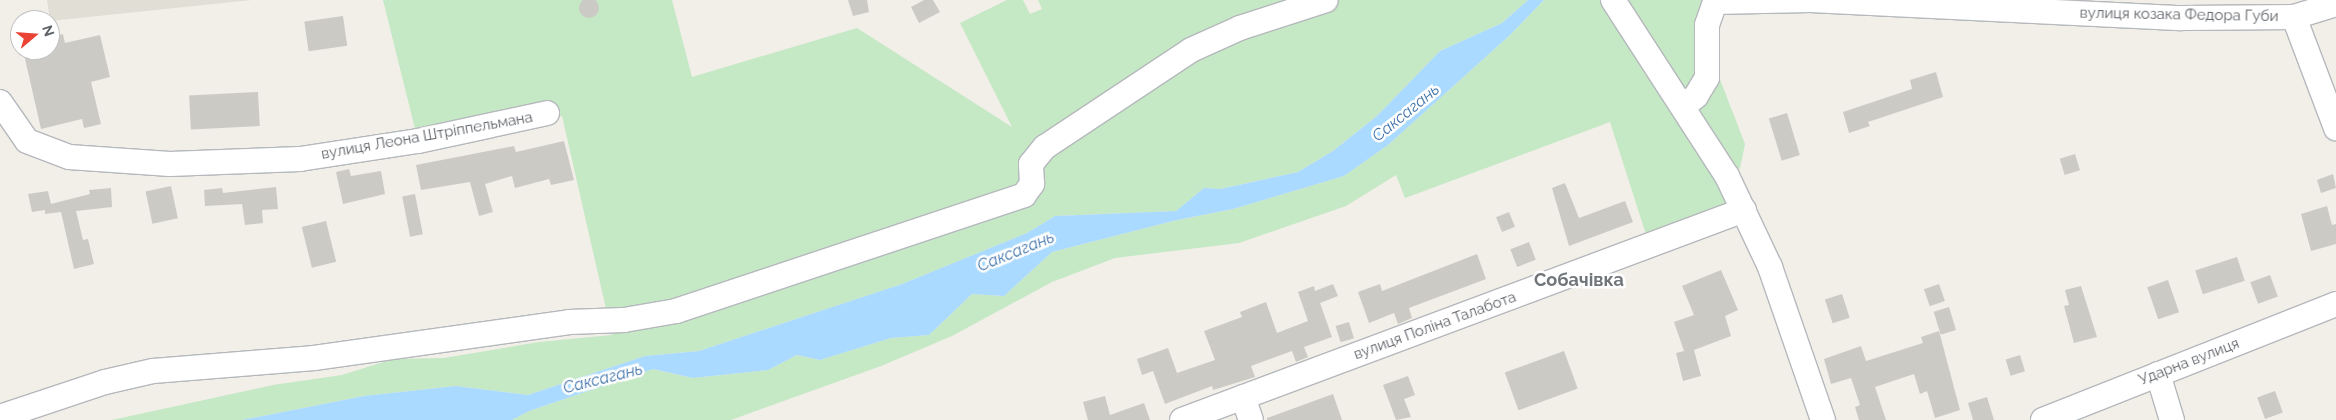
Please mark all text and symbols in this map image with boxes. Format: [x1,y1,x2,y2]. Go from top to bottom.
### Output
street label: вулиця козака Федора Губи [2079,4,2279,26]
north arrow [10,10,60,60]
text: N [39,23,58,38]
water label: Саксагань [1368,80,1444,146]
street label: вулиця Леона Штріппельмана [320,109,534,163]
water label: Саксагань [975,228,1057,276]
district label: Собачівка [1534,269,1624,291]
street label: вулиця Поліна Талабота [1351,288,1519,364]
street label: Ударна вулиця [2136,335,2242,389]
water label: Саксагань [561,360,645,398]

